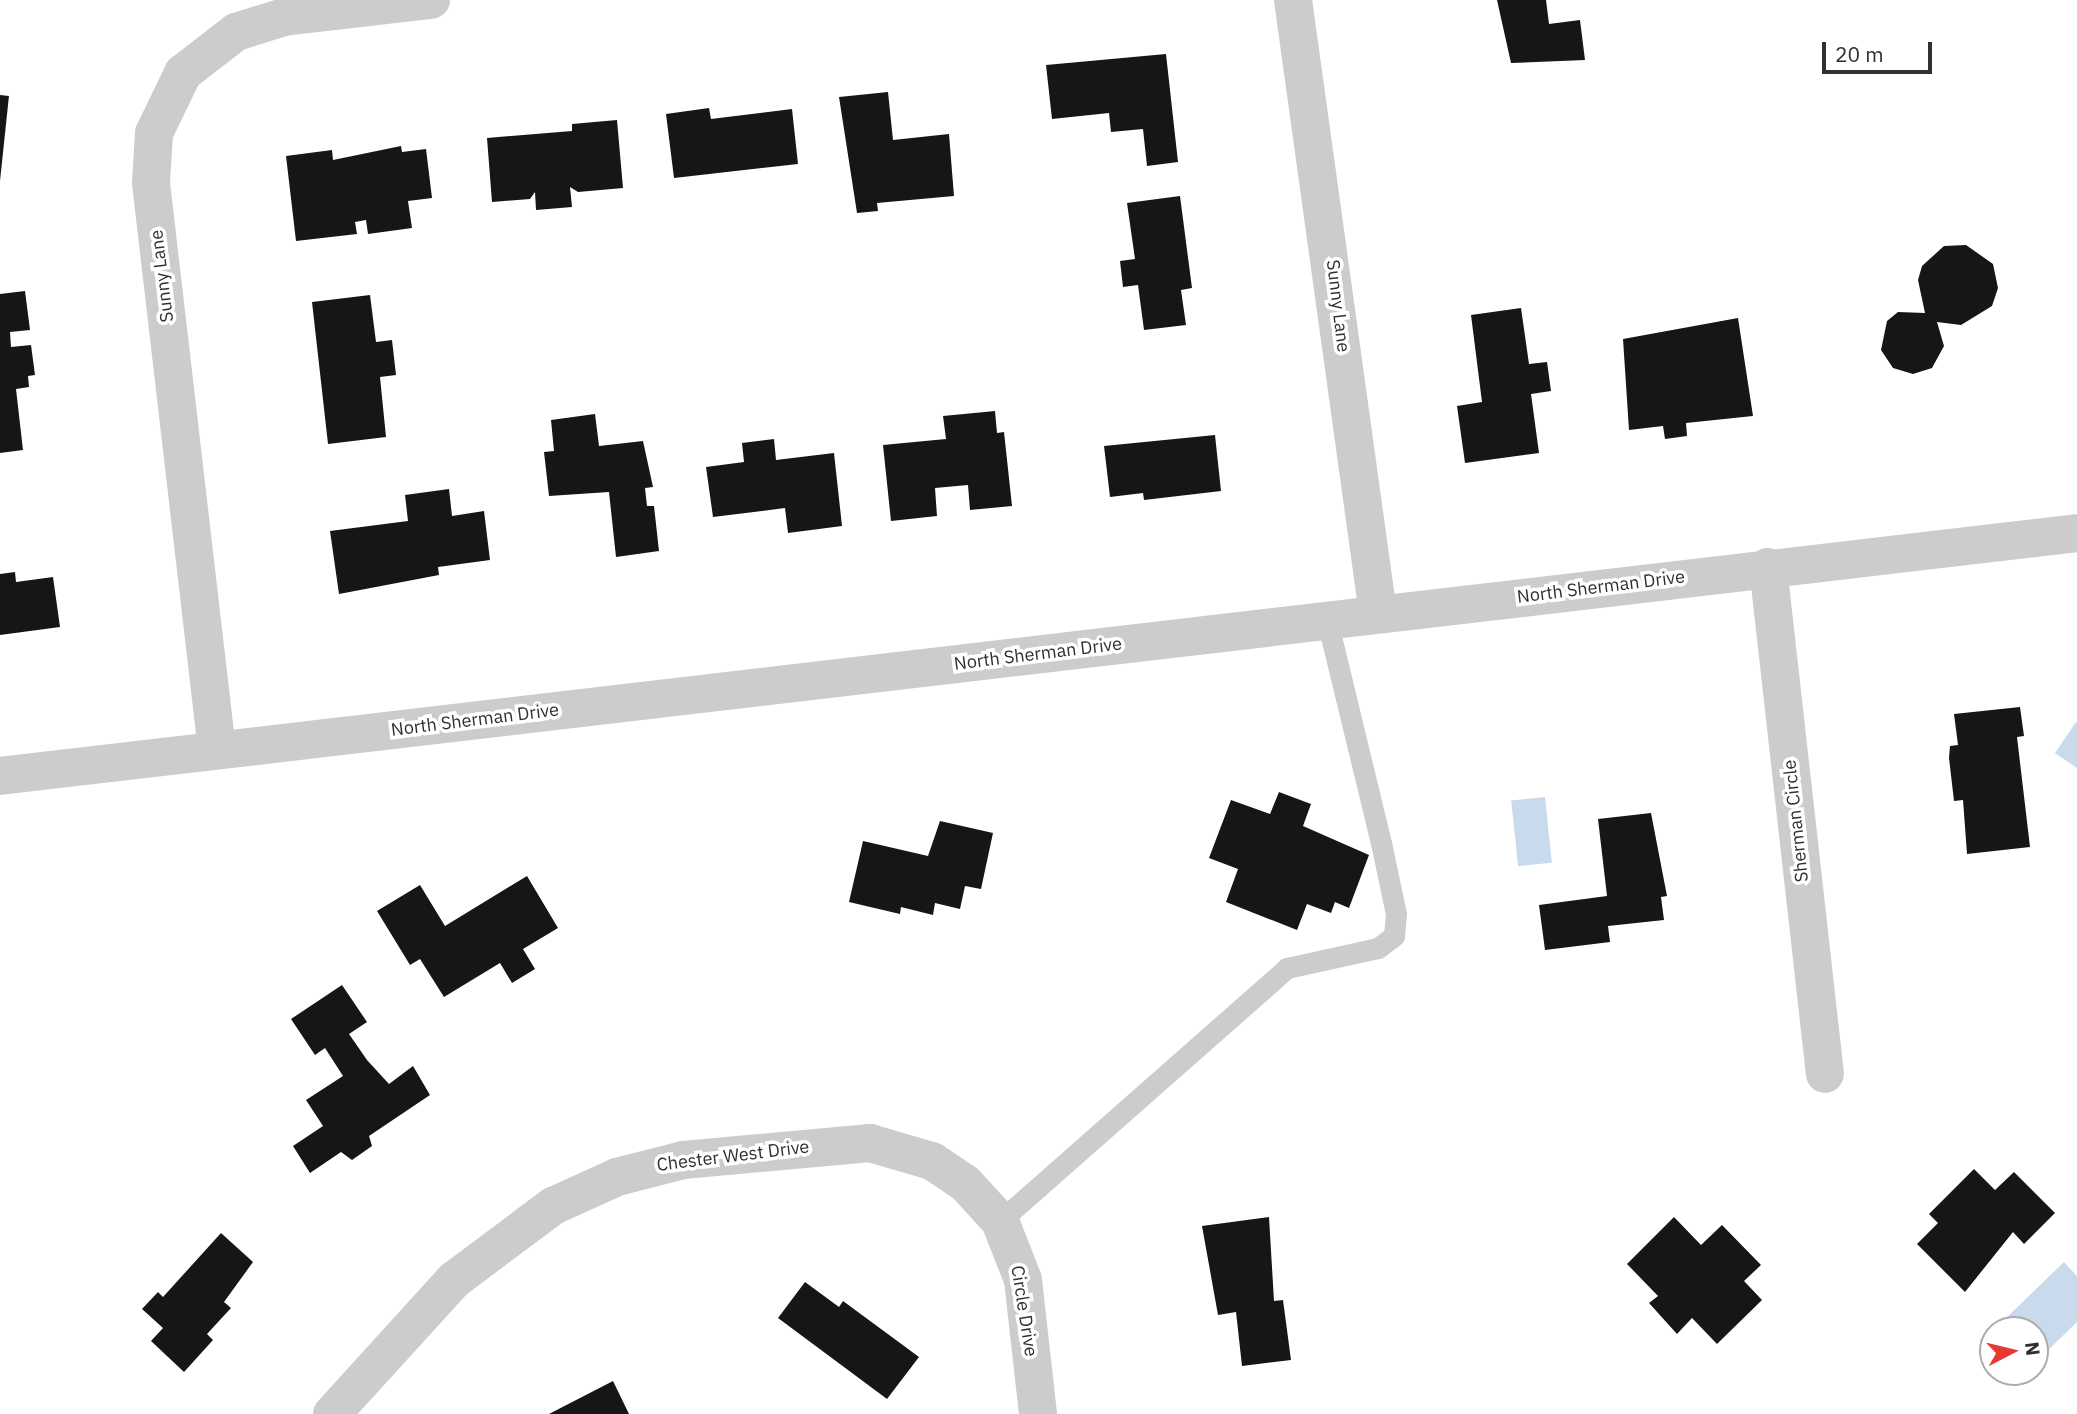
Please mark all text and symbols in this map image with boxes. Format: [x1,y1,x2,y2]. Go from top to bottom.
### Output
scale bar [1825,28,1935,72]
text: 20 m [1835,40,1884,68]
street label: Sunny Lane [146,229,178,323]
street label: Sunny Lane [1322,259,1354,353]
street label: North Sherman Drive [1516,566,1686,608]
street label: North Sherman Drive [953,633,1123,675]
street label: North Sherman Drive [390,699,560,741]
street label: Sherman Circle [1779,759,1813,883]
street label: Chester West Drive [655,1136,811,1176]
street label: Circle Drive [1006,1264,1042,1358]
north arrow [1979,1316,2049,1386]
text: N [2020,1340,2046,1357]

